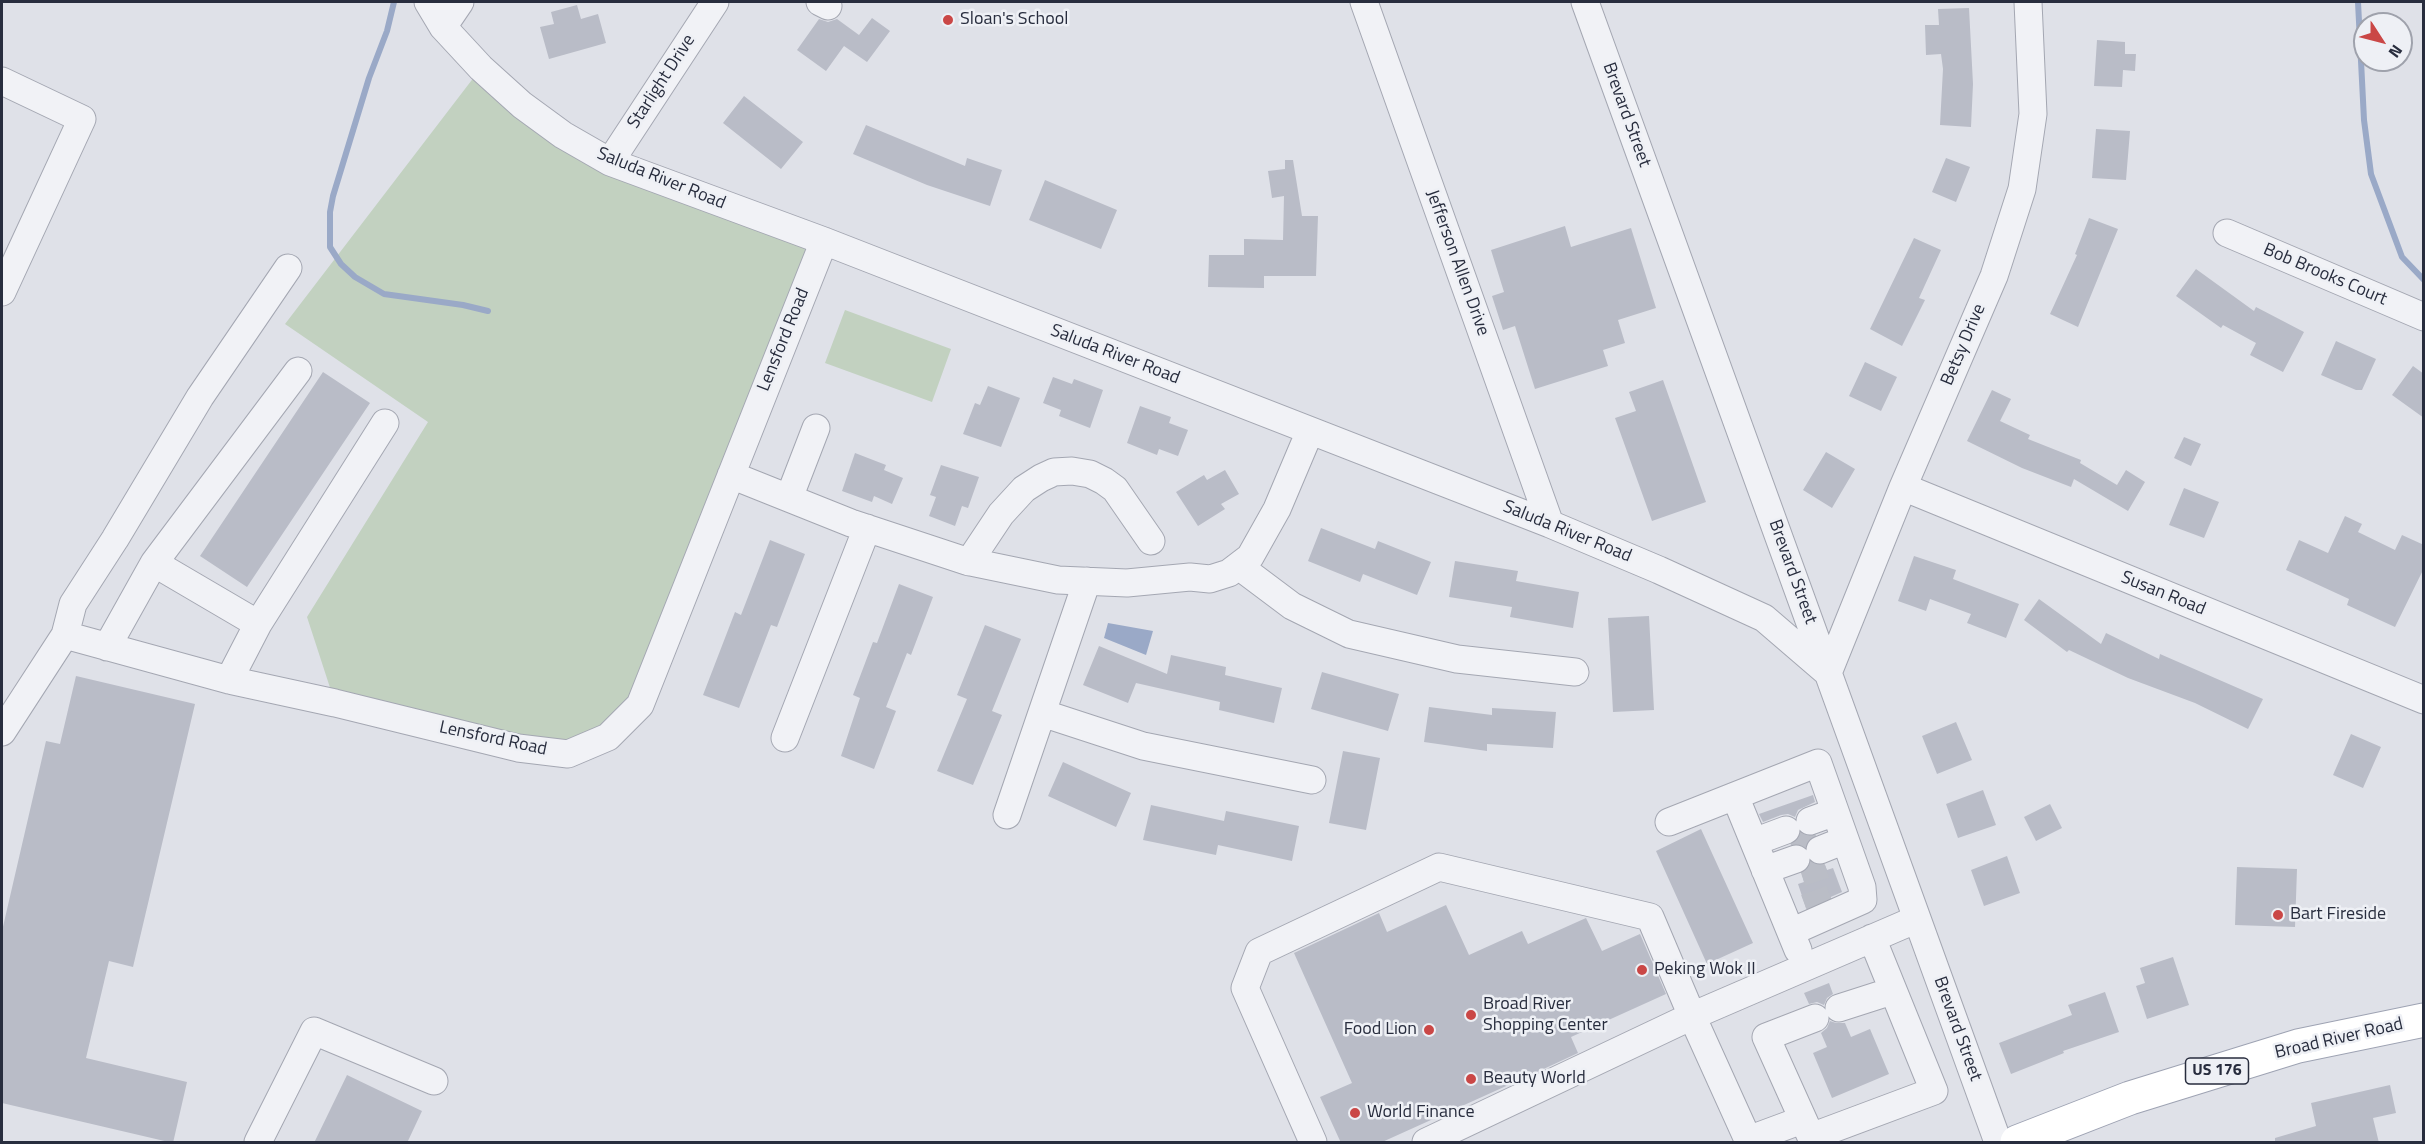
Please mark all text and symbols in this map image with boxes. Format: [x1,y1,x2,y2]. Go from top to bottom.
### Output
place label: Sloan's School [960,9,1068,31]
north arrow [2353,12,2413,72]
marker: Sloan's School [941,13,955,27]
street label: Starlight Drive [624,31,700,133]
text: N [2383,40,2409,63]
street label: Brevard Street [1597,60,1655,170]
street label: Saluda River Road [594,143,728,215]
street label: Jefferson Allen Drive [1421,187,1493,339]
street label: Bob Brooks Court [2260,239,2390,311]
street label: Lensford Road [753,285,815,395]
street label: Betsy Drive [1937,301,1991,389]
street label: Saluda River Road [1047,320,1183,390]
street label: Saluda River Road [1500,496,1634,568]
street label: Brevard Street [1763,517,1821,627]
street label: Susan Road [2118,567,2208,621]
street label: Lensford Road [437,717,549,761]
place label: Bart Fireside [2290,904,2386,926]
marker: Bart Fireside [2271,908,2285,922]
place label: Peking Wok II [1654,959,1756,981]
marker: Peking Wok II [1635,963,1649,977]
street label: Brevard Street [1928,974,1986,1084]
place label: Broad River Shopping Center [1483,994,1608,1036]
marker: Broad River Shopping Center [1464,1008,1478,1022]
street label: Broad River Road [2273,1014,2405,1064]
place label: Food Lion [1344,1019,1417,1041]
marker: Food Lion [1422,1023,1436,1037]
road number: US 176 [2186,1058,2248,1084]
place label: Beauty World [1483,1068,1586,1090]
marker: Beauty World [1464,1072,1478,1086]
place label: World Finance [1367,1102,1475,1124]
marker: World Finance [1348,1106,1362,1120]

